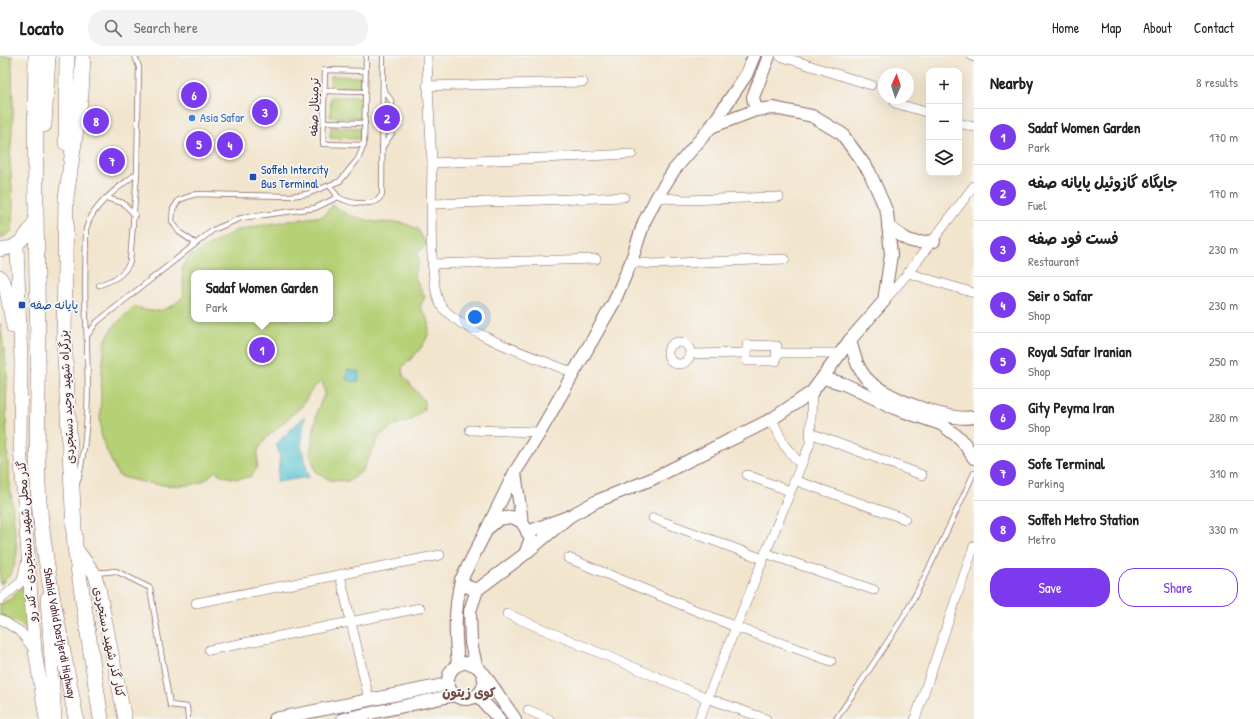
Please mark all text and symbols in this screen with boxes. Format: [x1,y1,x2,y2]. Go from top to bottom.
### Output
search box [88,10,368,46]
text: Locato [20,15,64,41]
icon: search [102,17,124,39]
text: Search here [134,17,198,38]
text: Home [1052,18,1079,37]
text: Map [1101,18,1121,37]
text: About [1143,18,1172,37]
text: Contact [1194,18,1234,37]
north arrow [878,68,914,104]
map controls [926,68,962,176]
button: + [926,68,962,104]
text: Nearby [990,71,1033,94]
text: 8 results [1196,73,1238,91]
street label: ترمینال صفه [304,77,323,136]
pin: 6 [181,80,207,110]
pin: 3 [252,97,278,127]
pin: 2 [374,103,400,133]
button: − [926,104,962,140]
pin: 8 [83,106,109,136]
place label: Asia Safar [200,109,245,126]
marker: Asia Safar [187,113,197,123]
text: Sadaf Women Garden [1028,117,1140,138]
text: 1 [1001,128,1005,146]
text: 170 m [1209,128,1238,146]
pin: 5 [186,129,212,159]
pin: 4 [217,130,243,160]
text: Park [1028,138,1050,156]
button: layers [926,140,962,176]
pin: 7 [99,146,125,176]
place label: Soffeh Intercity Bus Terminal [261,161,329,192]
marker: Soffeh Intercity Bus Terminal [248,172,258,182]
text: جایگاه گازوئیل پایانه صفه [1028,172,1177,193]
text: 2 [1000,184,1006,202]
text: 170 m [1209,184,1238,202]
text: Fuel [1028,196,1047,214]
text: فست فود صفه [1028,228,1119,249]
text: 3 [1000,240,1006,258]
text: 230 m [1208,240,1238,258]
text: Restaurant [1028,252,1079,270]
popup [191,270,333,322]
text: Sadaf Women Garden [206,277,318,298]
text: Seir o Safar [1028,285,1093,306]
place label: پایانه صفه [30,296,78,313]
text: 4 [1001,296,1005,314]
text: 230 m [1208,296,1238,314]
text: Park [206,298,228,316]
marker: پایانه صفه [17,300,27,310]
text: Shop [1028,306,1050,324]
your location [465,307,485,327]
street label: بزرگراه شهید وحید دستجردی [55,330,79,464]
pin: 1 [249,335,275,365]
text: Royal Safar Iranian [1028,341,1132,362]
text: 5 [1000,352,1006,370]
text: 250 m [1209,352,1238,370]
text: Shop [1028,362,1050,380]
text: Gity Peyma Iran [1028,397,1115,418]
text: 6 [1000,408,1006,426]
text: 280 m [1209,408,1238,426]
text: Shop [1028,418,1050,436]
text: Sofe Terminal [1028,453,1105,474]
street label: گذر محلی شهید دستجردی - کند رو [12,460,41,623]
text: 7 [1000,464,1006,482]
text: 310 m [1210,464,1238,482]
text: Parking [1028,474,1064,492]
text: Soffeh Metro Station [1028,509,1139,530]
text: 8 [1000,520,1006,538]
text: 330 m [1209,520,1238,538]
text: Metro [1028,530,1056,548]
street label: Shahid Vahid Dastjerdi Highway [39,567,81,700]
button: Save [990,568,1110,607]
button: Share [1118,568,1238,607]
street label: کنار گذر شهید دستجردی [89,585,130,699]
district label: کوی زیتون [442,683,496,701]

